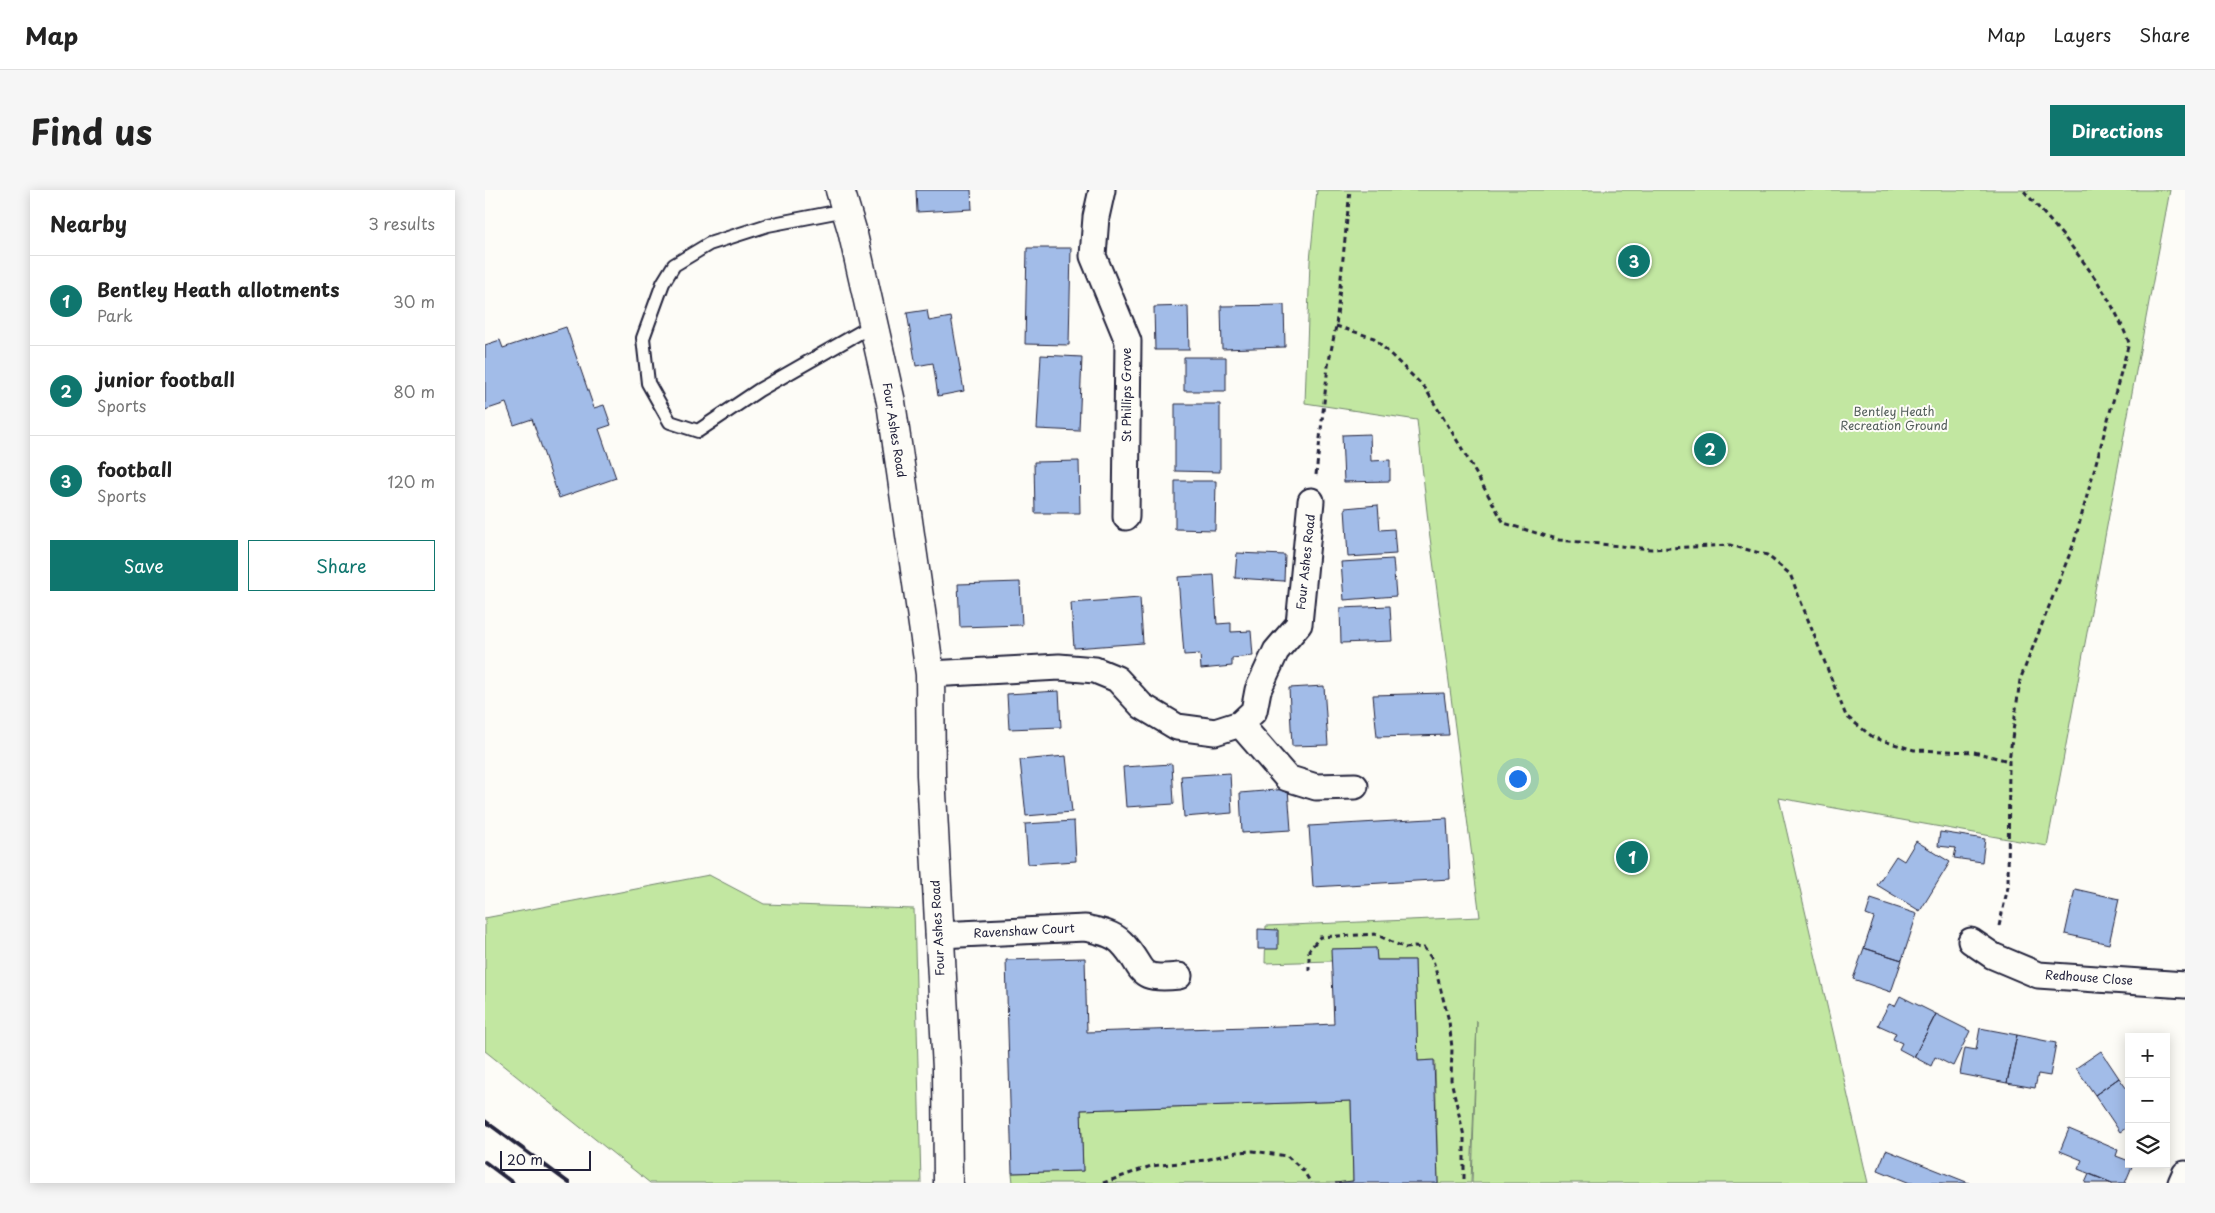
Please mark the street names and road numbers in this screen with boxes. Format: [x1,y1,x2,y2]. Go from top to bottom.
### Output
street label: St Phillips Grove [1117,348,1135,442]
street label: Four Ashes Road [879,381,911,479]
street label: Four Ashes Road [1291,513,1319,611]
street label: Four Ashes Road [925,880,949,977]
street label: Ravenshaw Court [973,918,1075,942]
street label: Redhouse Close [2044,965,2134,989]

